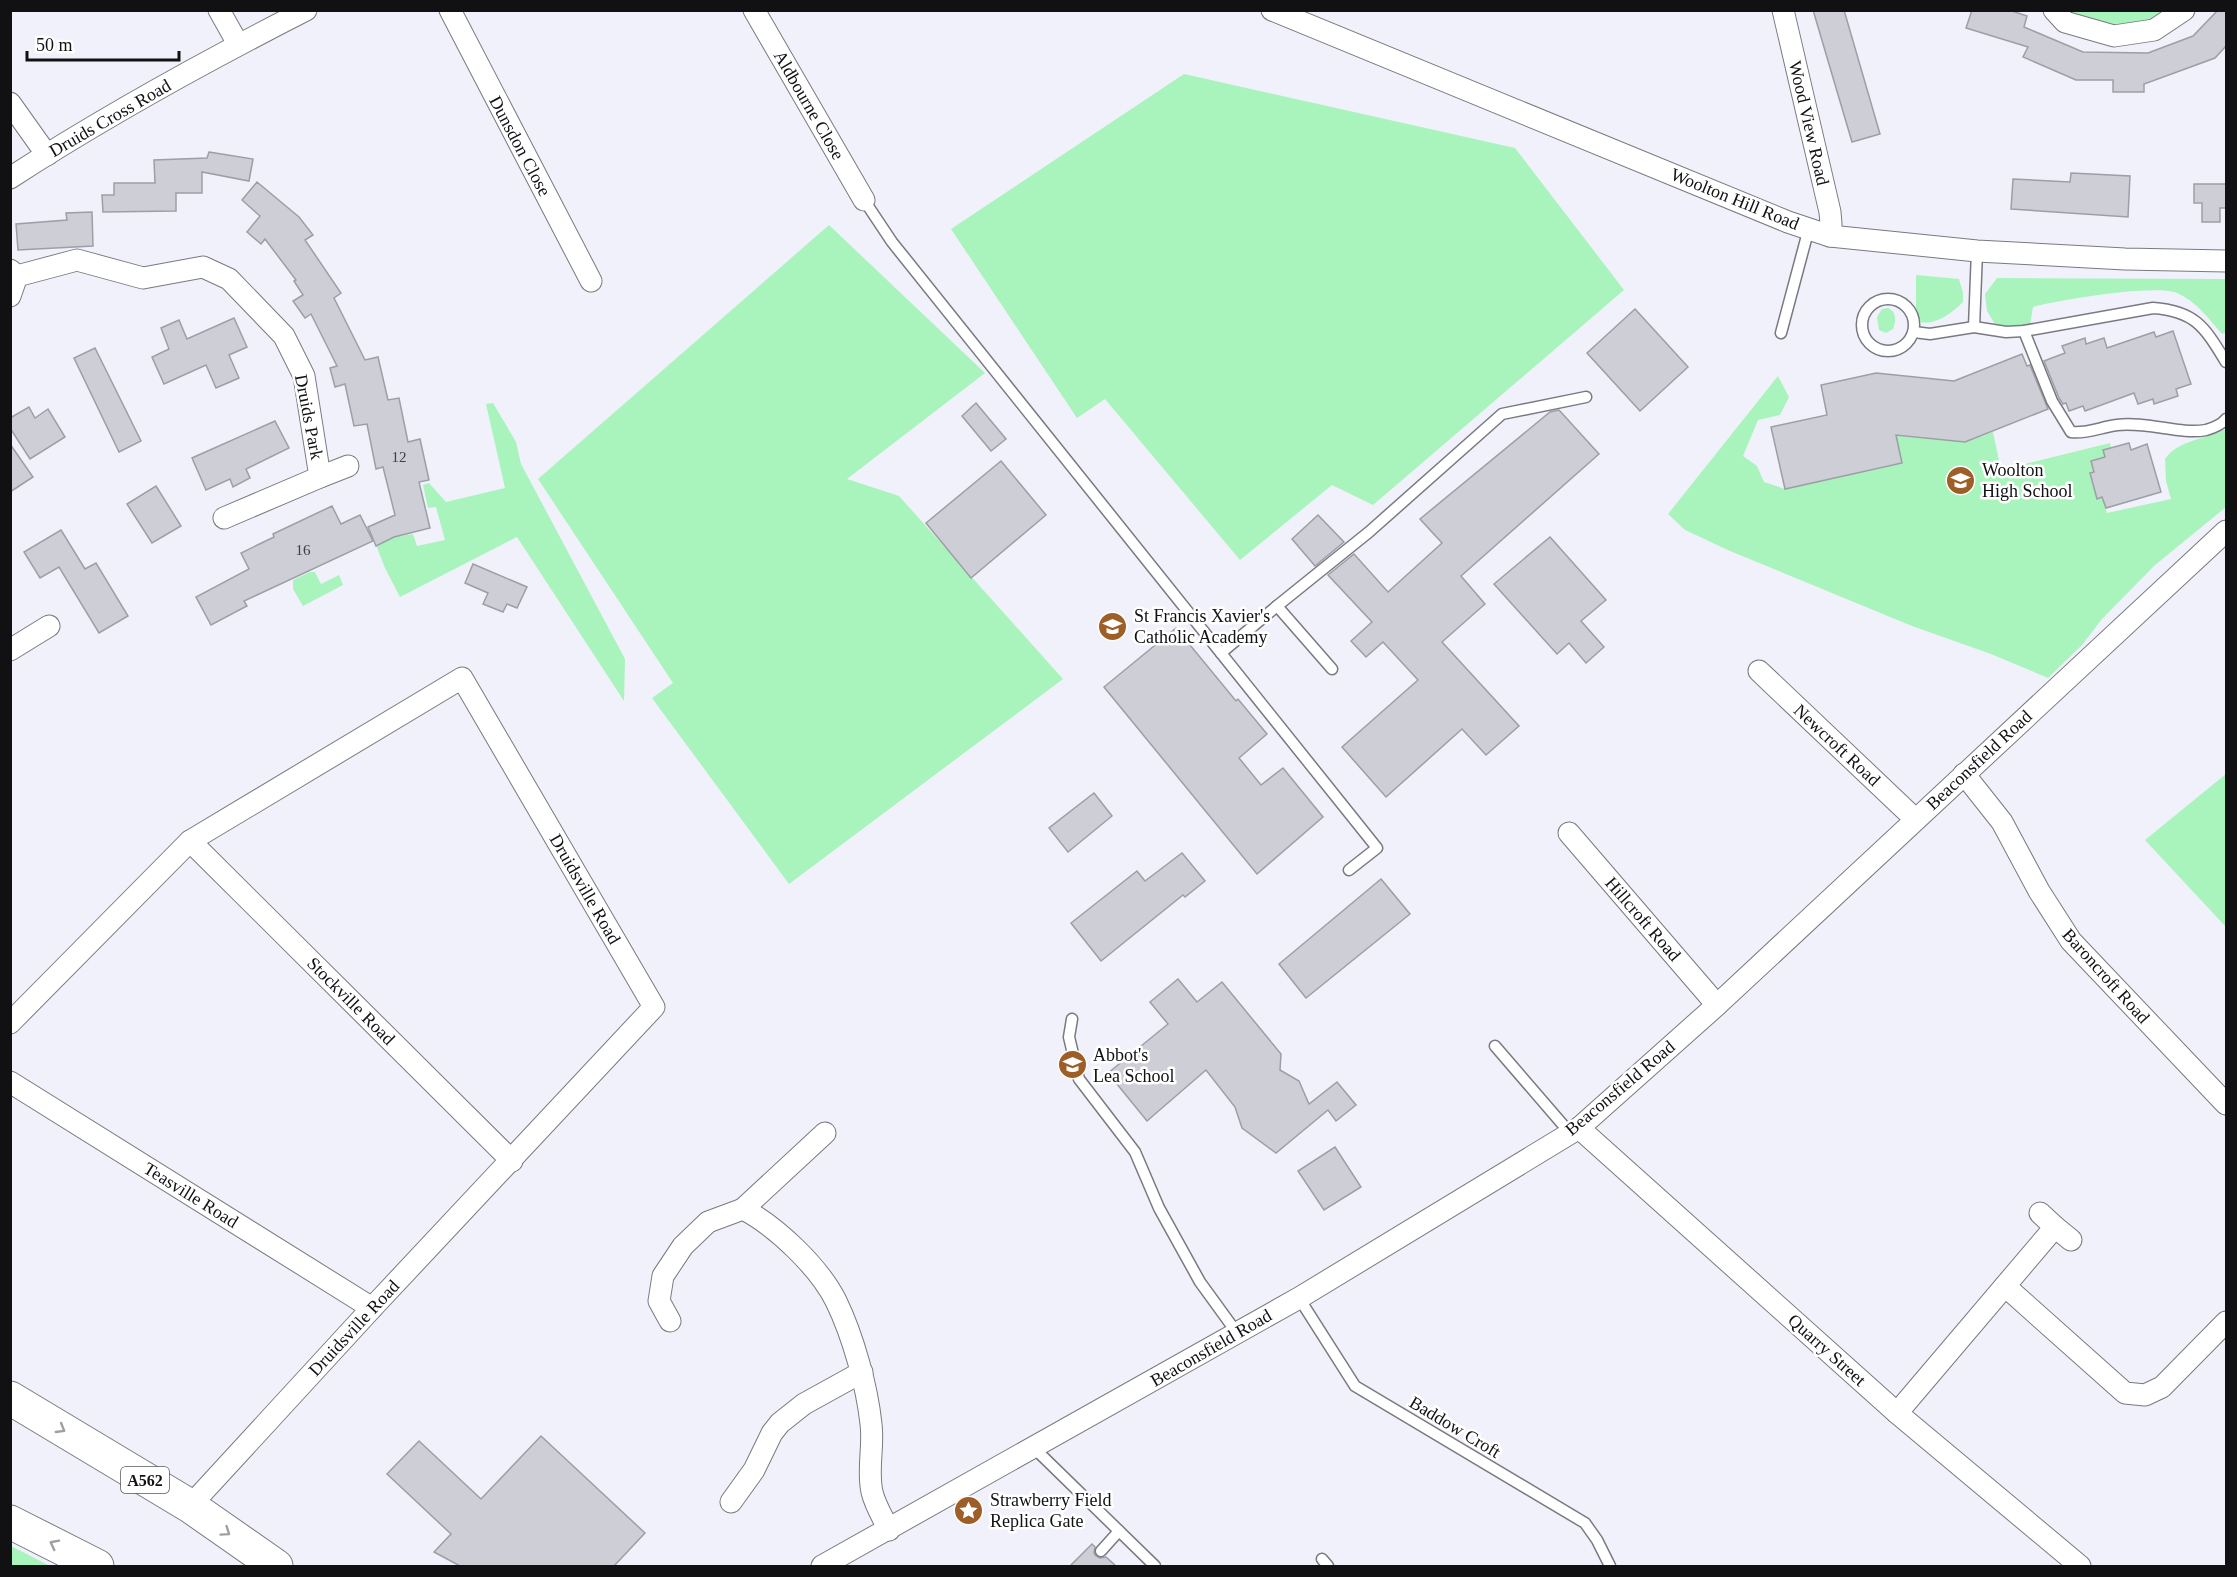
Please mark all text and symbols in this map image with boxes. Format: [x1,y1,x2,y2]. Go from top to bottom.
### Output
scale bar [27,24,178,62]
text: 50 m [36,35,73,55]
street label: Aldbourne Close [770,47,848,163]
street label: Wood View Road [1785,59,1833,187]
street label: Druids Cross Road [46,75,174,161]
street label: Dunsdon Close [485,93,555,199]
street label: Woolton Hill Road [1668,164,1802,234]
street label: Druids Park [291,373,327,461]
house number: 12 [392,449,407,465]
place label: Woolton High School [1982,460,2073,501]
school or university icon: Woolton High School [1945,464,1977,496]
house number: 16 [296,542,311,558]
place label: St Francis Xavier's Catholic Academy [1134,606,1270,647]
school or university icon: St Francis Xavier's Catholic Academy [1097,610,1129,642]
street label: Newcroft Road [1790,700,1884,790]
street label: Beaconsfield Road [1922,706,2036,814]
street label: Druidsville Road [545,831,625,947]
street label: Hillcroft Road [1601,873,1685,965]
street label: Baroncroft Road [2058,925,2154,1027]
street label: Stockville Road [303,953,399,1049]
street label: Beaconsfield Road [1561,1036,1679,1140]
place label: Abbot's Lea School [1093,1045,1174,1086]
school or university icon: Abbot's Lea School [1056,1049,1088,1081]
street label: Teasville Road [140,1158,242,1232]
street label: Druidsville Road [305,1276,403,1380]
street label: Beaconsfield Road [1147,1305,1275,1391]
street label: Quarry Street [1784,1310,1870,1390]
street label: Baddow Croft [1406,1392,1504,1462]
one-way arrow [55,1421,65,1433]
road number: A562 [121,1467,169,1493]
place label: Strawberry Field Replica Gate [990,1490,1111,1531]
place icon: Strawberry Field Replica Gate [953,1494,985,1526]
one-way arrow [219,1525,230,1536]
one-way arrow [49,1540,60,1551]

